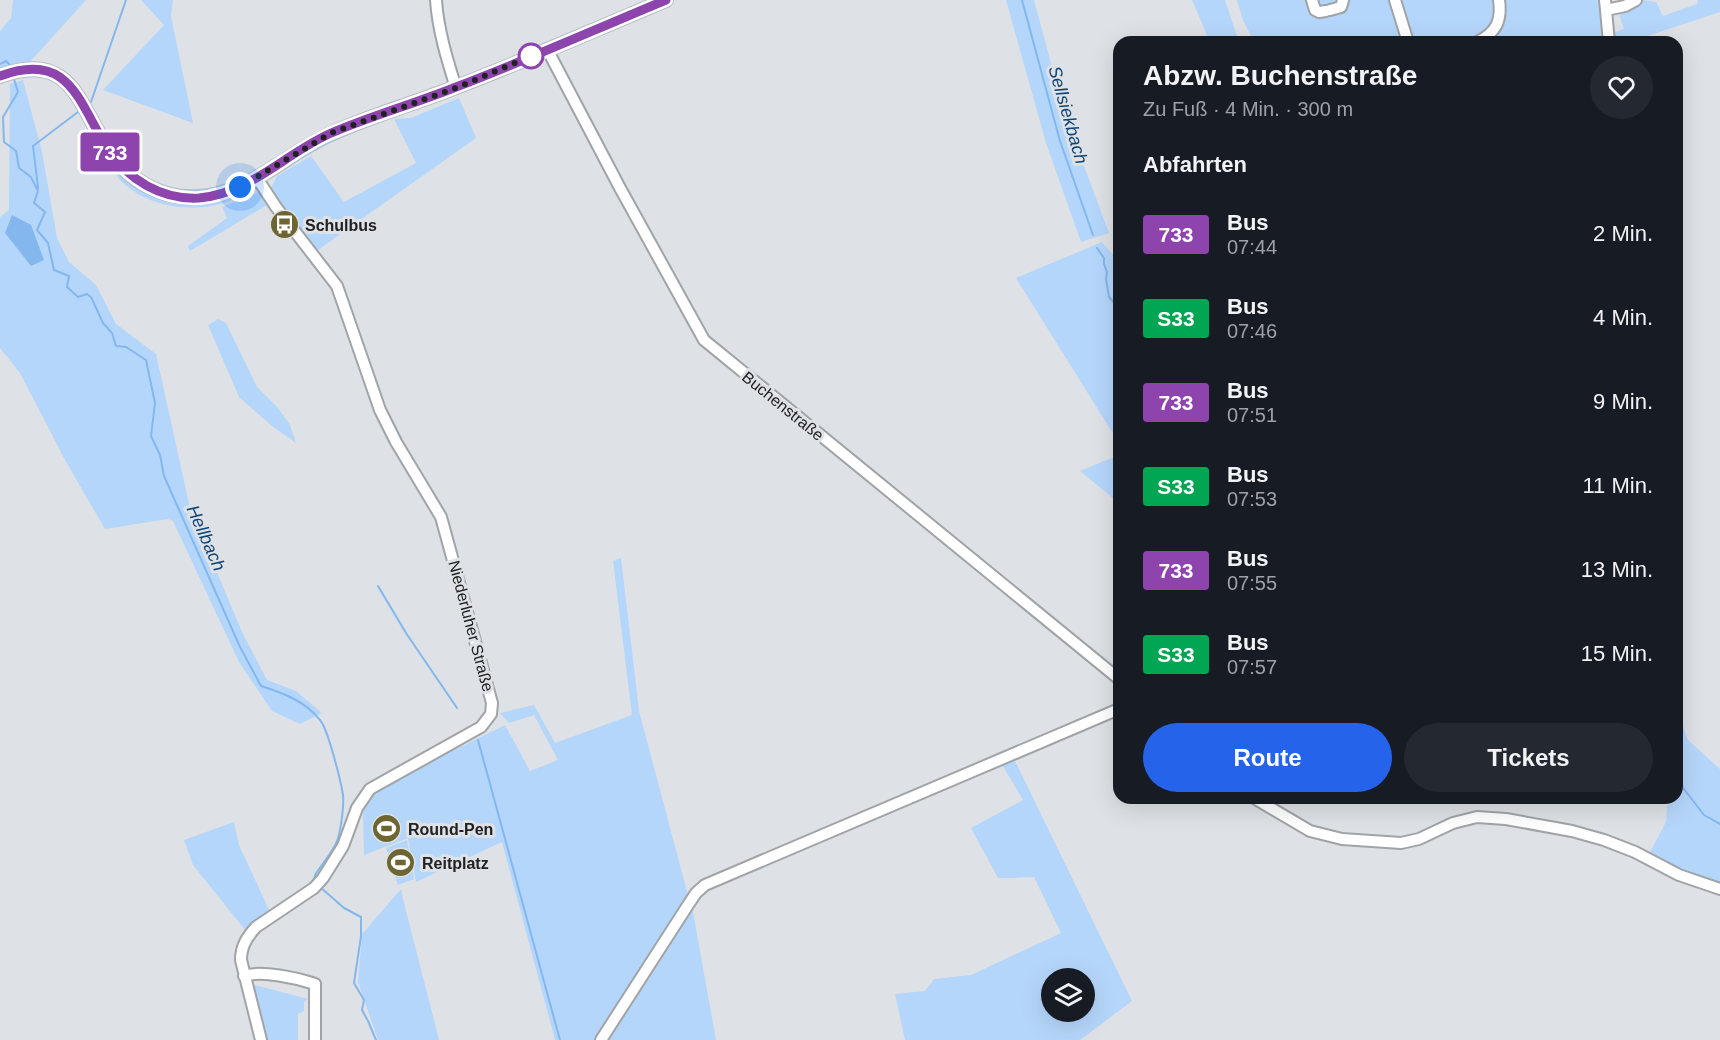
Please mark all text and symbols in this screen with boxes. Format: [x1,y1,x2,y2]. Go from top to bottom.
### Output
unlabelled marker [518,43,544,69]
button: heart [1590,56,1653,119]
text: Abzw. Buchenstraße [1143,60,1417,91]
water label: Sellsiekbach [1044,64,1092,166]
text: Zu Fuß · 4 Min. · 300 m [1143,98,1353,120]
line badge: 733 [76,132,144,172]
text: 733 [92,141,128,164]
text: Abfahrten [1143,152,1247,177]
your location [225,172,255,202]
bus stop icon: Schulbus [268,209,300,241]
text: Bus [1227,210,1269,235]
place label: Schulbus [305,217,377,234]
text: 2 Min. [1593,221,1653,246]
text: 733 [1158,223,1194,246]
text: 07:44 [1227,236,1277,258]
text: Bus [1227,294,1269,319]
text: 4 Min. [1593,305,1653,330]
text: S33 [1157,307,1195,330]
text: 07:46 [1227,320,1277,342]
street label: Buchenstraße [739,368,827,444]
text: Bus [1227,378,1269,403]
text: 9 Min. [1593,389,1653,414]
text: 733 [1158,391,1194,414]
text: 07:51 [1227,404,1277,426]
text: Bus [1227,462,1269,487]
text: 11 Min. [1582,473,1653,498]
text: S33 [1157,475,1195,498]
text: 07:53 [1227,488,1277,510]
water label: Hellbach [183,502,229,574]
text: Bus [1227,546,1269,571]
text: 13 Min. [1581,557,1653,582]
street label: Niederluher Straße [445,559,497,694]
text: 733 [1158,559,1194,582]
text: 07:55 [1227,572,1277,594]
text: Bus [1227,630,1269,655]
text: 15 Min. [1581,641,1653,666]
text: S33 [1157,643,1195,666]
text: 07:57 [1227,656,1277,678]
button: Route [1143,723,1392,792]
button: Tickets [1404,723,1653,792]
sports icon: Round-Pen [371,813,403,845]
place label: Round-Pen [408,821,493,838]
sports icon: Reitplatz [385,847,417,879]
place label: Reitplatz [422,855,489,872]
map controls [1041,968,1095,1022]
button: layers [1041,968,1095,1022]

